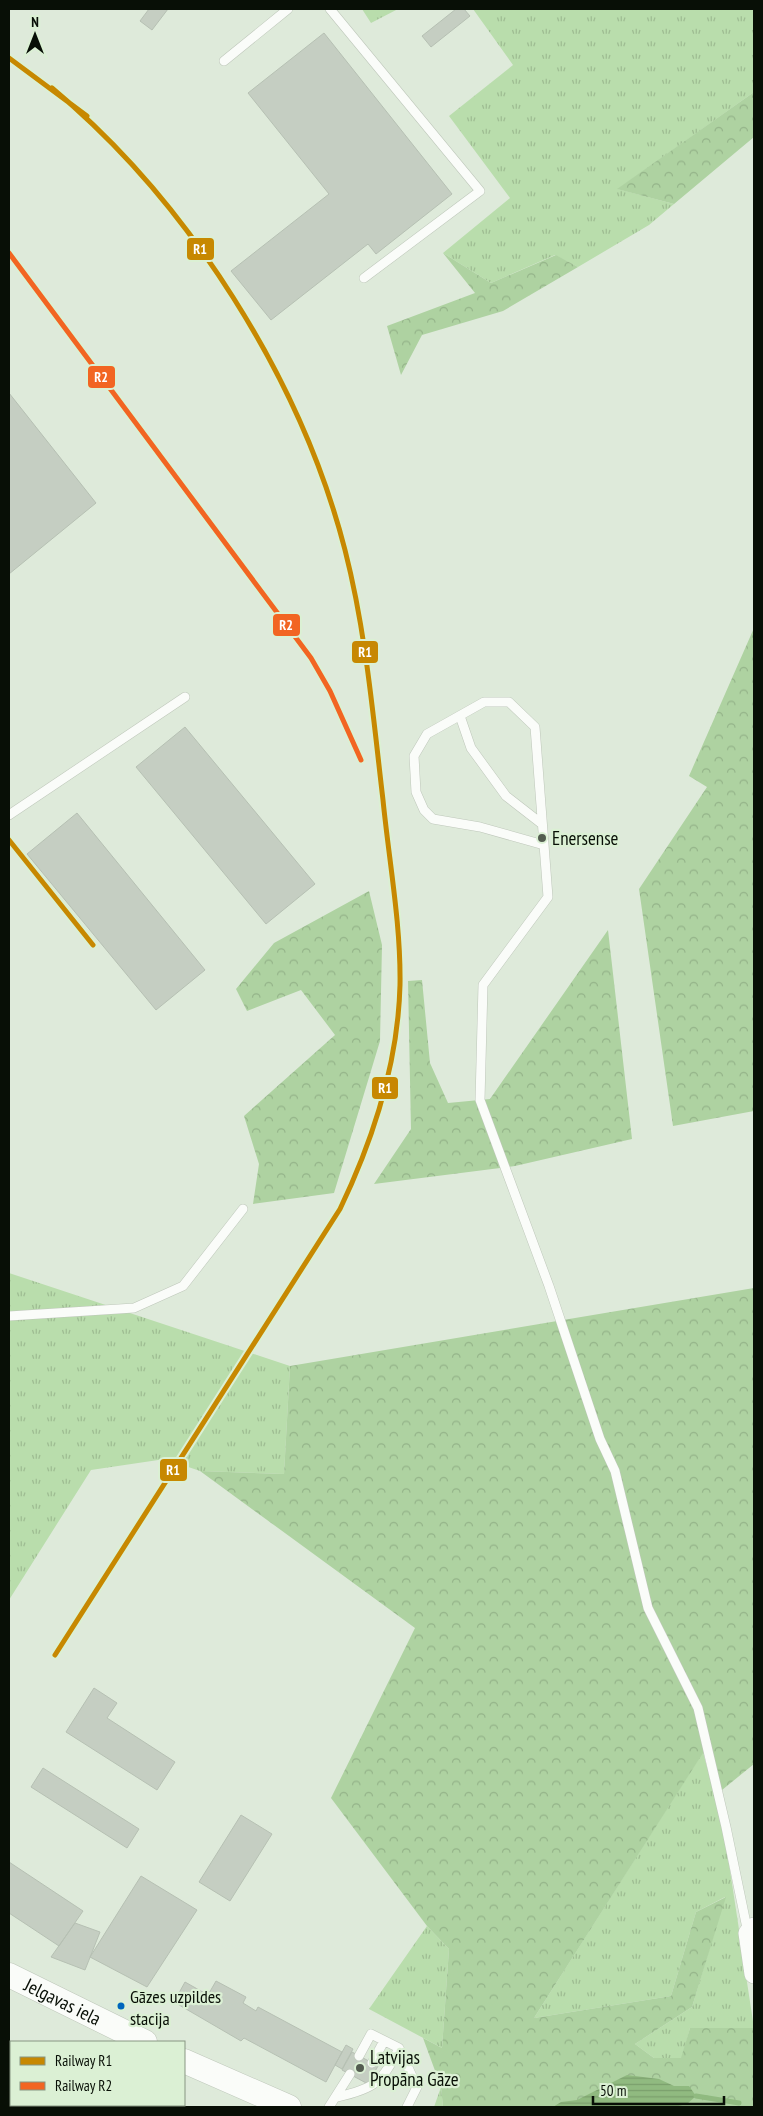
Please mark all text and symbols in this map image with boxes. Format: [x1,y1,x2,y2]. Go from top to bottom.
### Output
north arrow [10,10,60,60]
text: N [31,13,39,31]
line badge: R1 [186,237,215,261]
text: R1 [193,240,207,258]
line badge: R2 [87,365,116,389]
text: R2 [94,368,108,386]
line badge: R2 [272,613,301,637]
text: R2 [279,616,293,634]
line badge: R1 [351,640,379,664]
text: R1 [358,643,372,661]
place label: Enersense [552,826,619,850]
marker: Enersense [536,832,548,844]
line badge: R1 [371,1076,399,1100]
text: R1 [378,1079,392,1097]
line badge: R1 [159,1458,188,1482]
text: R1 [166,1461,180,1479]
street label: Jelgavas iela [20,1972,105,2030]
place label: Gāzes uzpildes stacija [130,1985,221,2030]
marker: Gāzes uzpildes stacija [116,2001,126,2011]
legend [10,2041,185,2106]
place label: Latvijas Propāna Gāze [370,2045,459,2091]
text: Railway R1 [55,2051,112,2070]
marker: Latvijas Propāna Gāze [354,2062,366,2074]
scale bar [593,2074,724,2106]
text: Railway R2 [55,2076,112,2095]
text: 50 m [600,2081,626,2100]

